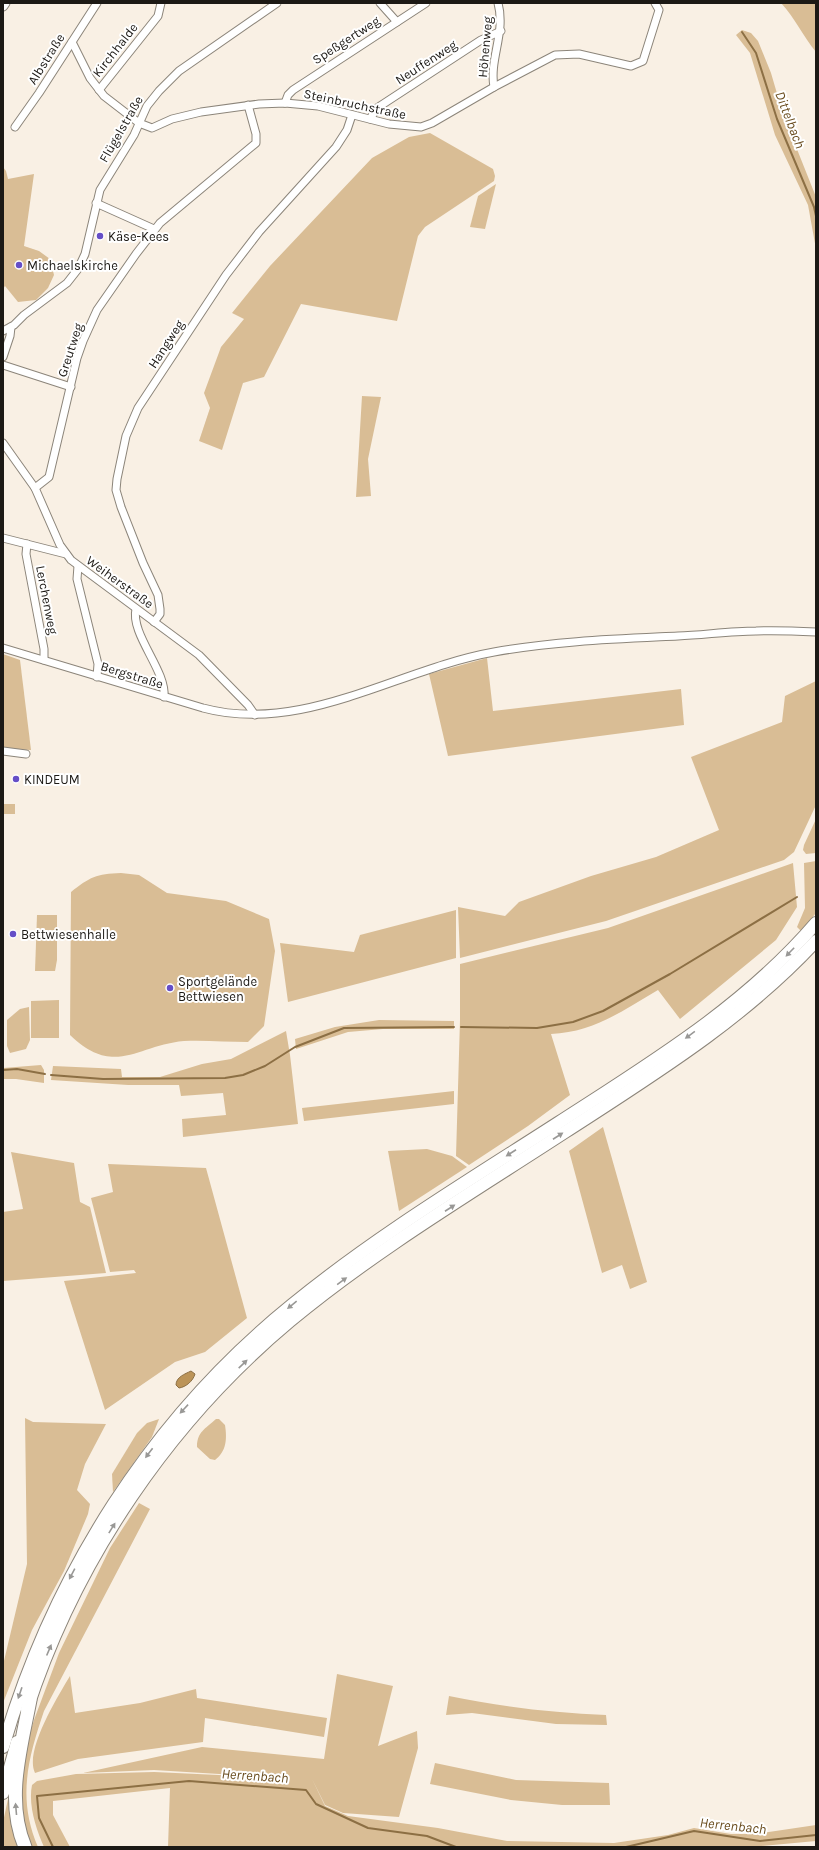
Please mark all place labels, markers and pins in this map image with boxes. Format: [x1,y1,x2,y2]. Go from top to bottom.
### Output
place label: Käse-Kees [108,229,169,244]
marker: Käse-Kees [95,231,105,241]
place label: Michaelskirche [27,258,118,273]
marker: Michaelskirche [14,260,24,270]
place label: KINDEUM [24,772,80,787]
marker: KINDEUM [11,774,21,784]
place label: Bettwiesenhalle [21,927,116,942]
marker: Bettwiesenhalle [8,929,18,939]
place label: Sportgelände Bettwiesen [178,974,258,1004]
marker: Sportgelände Bettwiesen [165,983,175,993]

